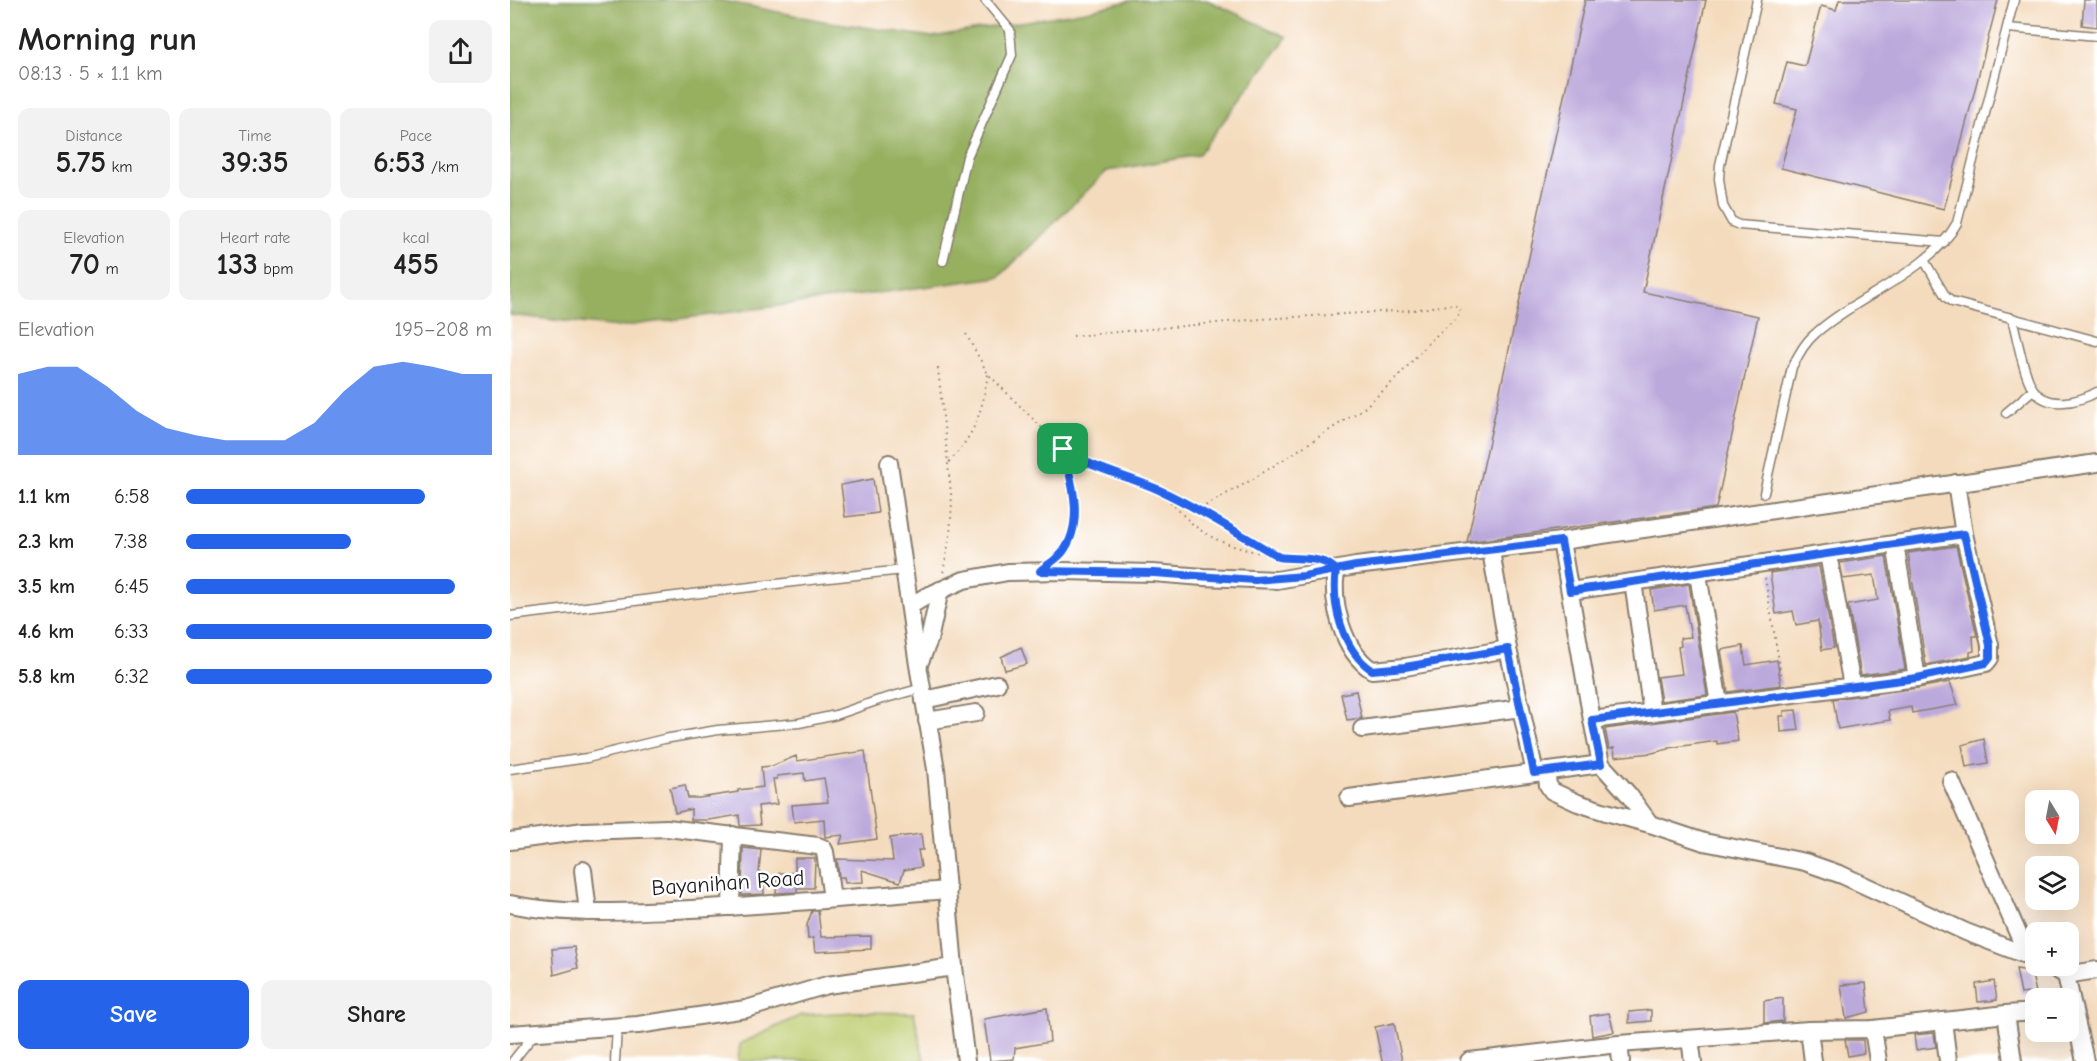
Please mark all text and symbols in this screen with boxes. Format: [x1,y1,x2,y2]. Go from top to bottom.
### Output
text: Morning run [18,20,197,58]
button: share [429,20,492,83]
text: 08:13 · 5 × 1.1 km [18,62,163,85]
text: Distance [65,127,123,145]
text: Time [238,127,272,145]
text: Pace [400,127,432,145]
text: 5.75 [55,145,106,180]
text: 39:35 [221,145,289,180]
text: 6:53 [373,145,426,180]
text: km [106,158,133,176]
text: /km [426,158,459,176]
text: Elevation [63,229,125,247]
text: Heart rate [220,229,290,247]
text: kcal [403,229,429,247]
text: 70 [69,247,100,282]
text: 133 [216,247,258,282]
text: 455 [393,247,439,282]
text: m [100,260,119,278]
text: bpm [258,260,294,278]
text: Elevation [18,318,95,341]
text: 195–208 m [394,318,492,341]
pin [1037,423,1088,474]
icon: arrive [1046,432,1079,465]
text: 1.1 km [18,485,70,508]
text: 6:58 [114,485,150,508]
text: 2.3 km [18,530,74,553]
text: 7:38 [114,530,148,553]
text: 3.5 km [18,575,75,598]
text: 6:45 [114,575,149,598]
text: 4.6 km [18,620,74,643]
text: 6:33 [114,620,149,643]
text: 5.8 km [18,665,75,688]
text: 6:32 [114,665,149,688]
north arrow [2025,790,2079,844]
map controls [2025,790,2079,1042]
button: layers [2025,856,2079,910]
street label: Bayanihan Road [651,865,805,901]
button: + [2025,922,2079,976]
button: Save [18,980,249,1049]
button: Share [261,980,492,1049]
button: − [2025,988,2079,1042]

